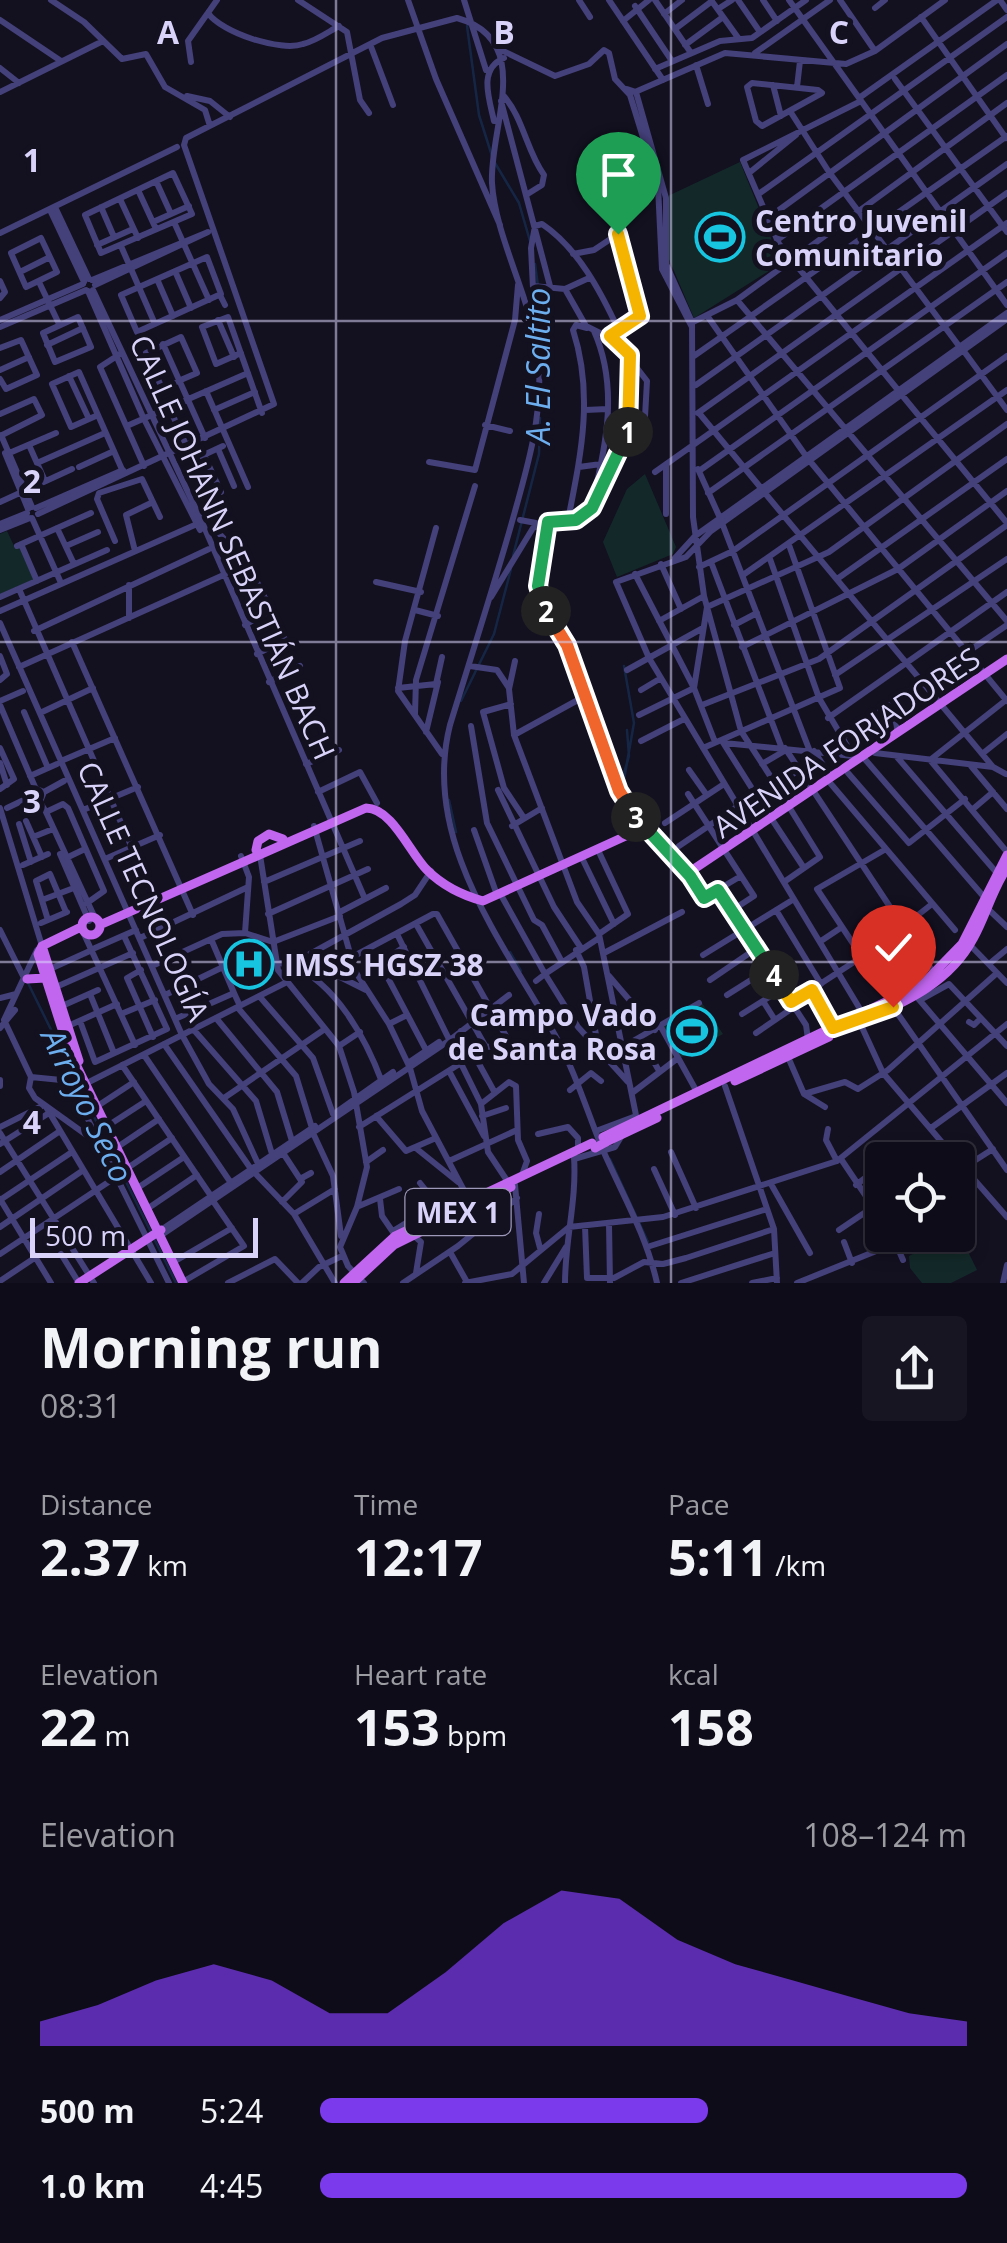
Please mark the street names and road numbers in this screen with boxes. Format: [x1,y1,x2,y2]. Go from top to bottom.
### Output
street label: CALLE JOHANN SEBASTIÁN BACH [121,328,345,766]
street label: AVENIDA FORJADORES [704,637,988,847]
street label: CALLE TECNOLOGÍA [68,755,220,1027]
road number: MEX 1 [406,1189,510,1235]

